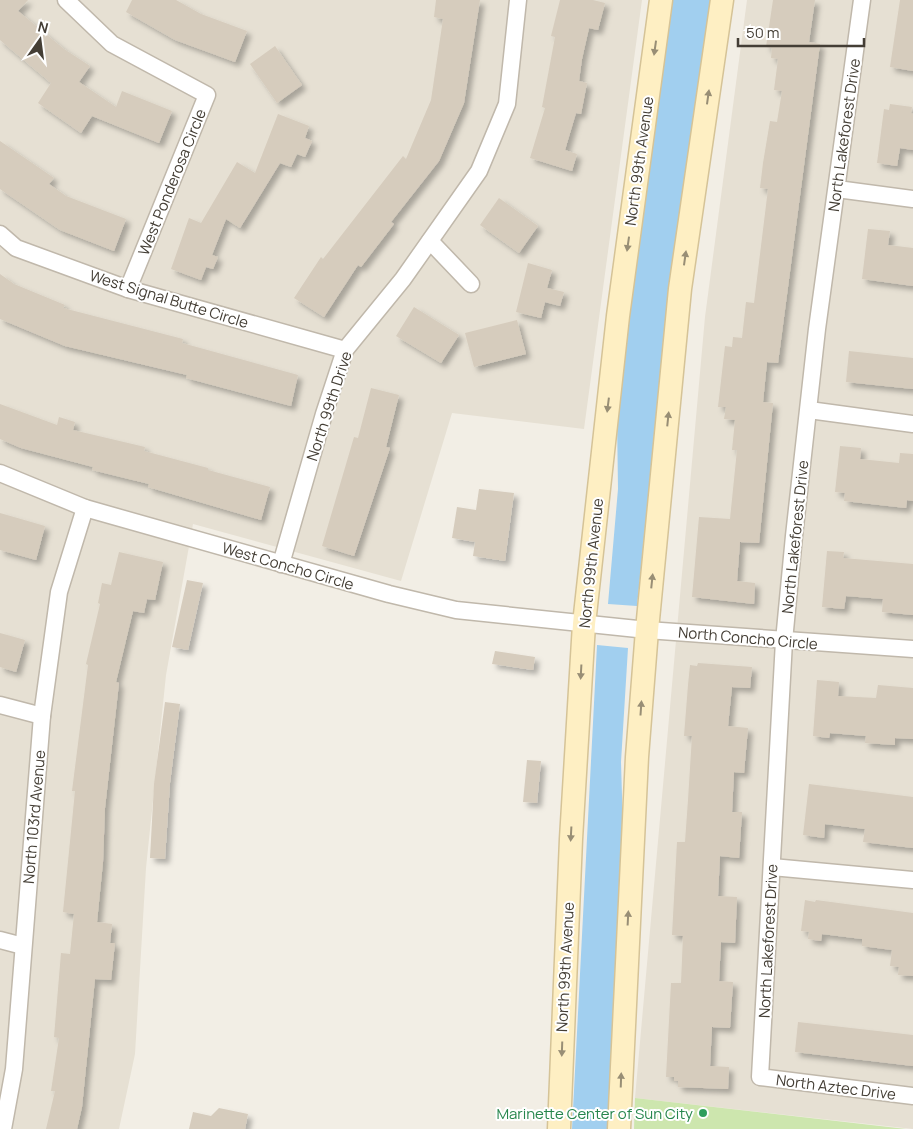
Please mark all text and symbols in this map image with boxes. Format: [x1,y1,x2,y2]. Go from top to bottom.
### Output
north arrow [15,15,65,65]
scale bar [738,15,864,47]
text: N [36,16,50,37]
text: 50 m [746,22,780,43]
one-way arrow [651,41,659,57]
street label: North Lakeforest Drive [823,57,865,213]
one-way arrow [704,89,712,105]
street label: North 99th Avenue [620,95,658,227]
street label: West Ponderosa Circle [133,105,211,258]
one-way arrow [624,236,632,252]
one-way arrow [681,250,689,266]
street label: West Signal Butte Circle [87,265,251,333]
street label: North 99th Drive [301,348,357,463]
one-way arrow [604,397,612,413]
one-way arrow [664,411,672,427]
street label: North Lakeforest Drive [776,459,814,615]
street label: North 99th Avenue [574,497,608,629]
street label: West Concho Circle [220,537,357,595]
one-way arrow [648,573,656,589]
street label: North Concho Circle [677,621,819,655]
one-way arrow [576,664,584,680]
one-way arrow [637,700,645,716]
street label: North 103rd Avenue [18,749,50,885]
one-way arrow [567,827,575,843]
street label: North Lakeforest Drive [753,863,783,1019]
street label: North 99th Avenue [551,901,579,1033]
one-way arrow [625,910,633,926]
one-way arrow [557,1041,565,1057]
street label: North Aztec Drive [775,1069,897,1105]
one-way arrow [617,1072,625,1088]
place label: Marinette Center of Sun City [496,1103,693,1124]
marker: Marinette Center of Sun City [697,1107,709,1119]

